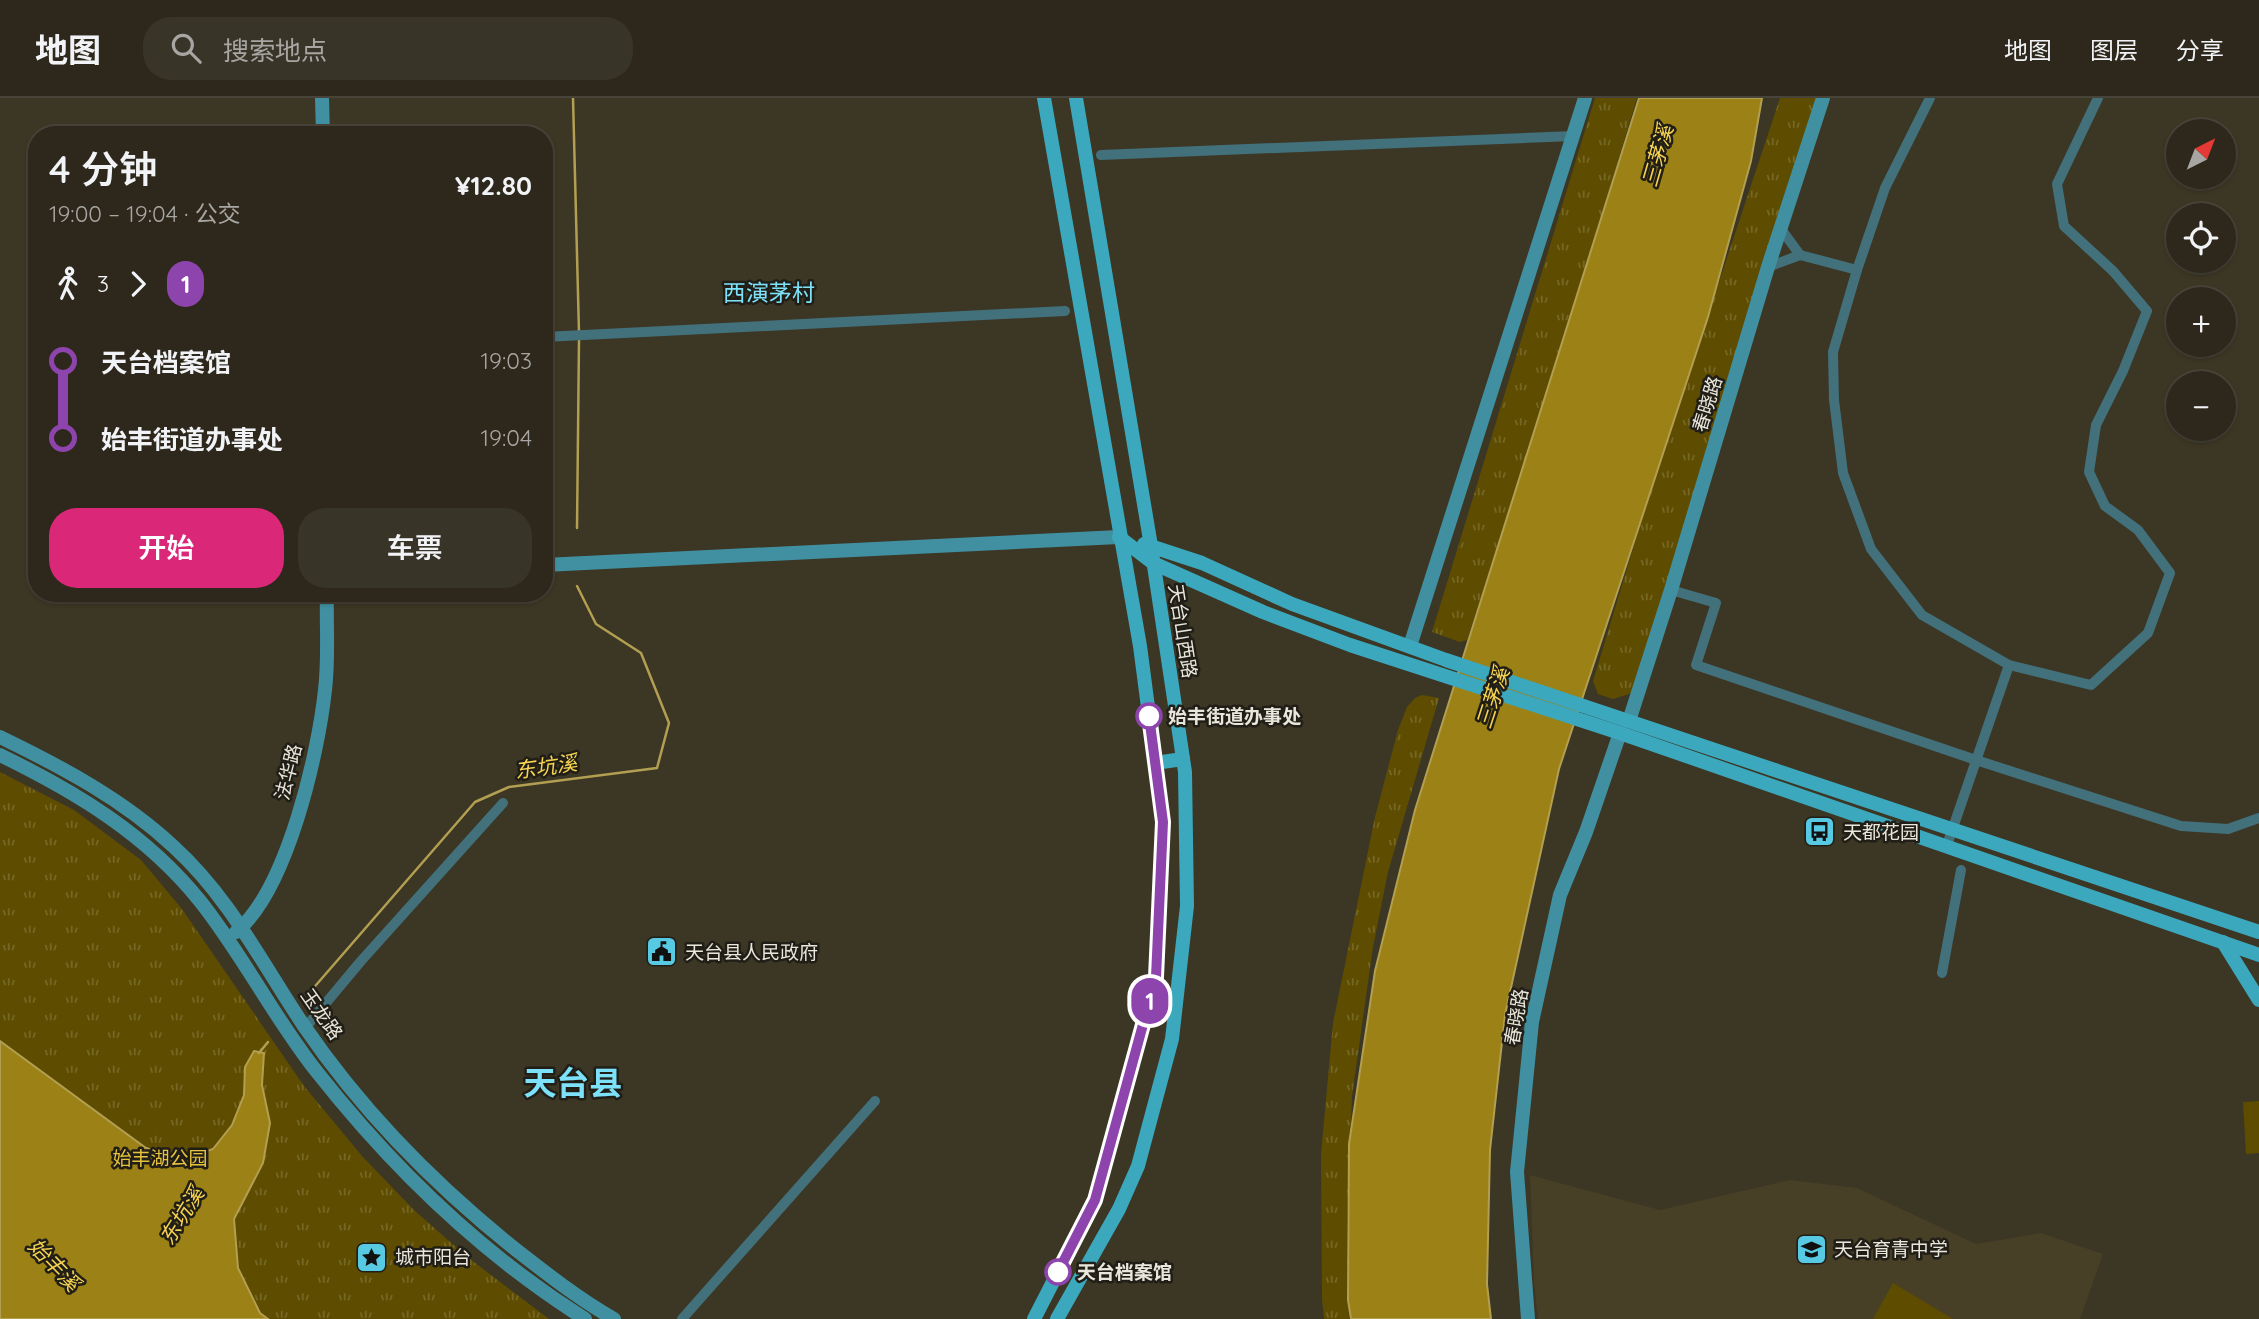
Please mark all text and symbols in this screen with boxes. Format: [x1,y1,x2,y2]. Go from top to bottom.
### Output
search box [143,17,633,80]
text: 地图 [35,29,101,70]
icon: search [167,29,205,67]
text: 搜索地点 [223,34,327,67]
text: 地图 [2004,35,2052,65]
text: 图层 [2090,35,2138,65]
text: 分享 [2176,35,2224,65]
north arrow [2166,119,2236,189]
map controls [2166,119,2236,441]
water label: 三茅溪 [1636,120,1679,190]
text: 4 分钟 [49,145,157,193]
text: ¥12.80 [455,169,532,202]
text: 19:00 – 19:04 · 公交 [49,199,241,228]
button: locate [2166,203,2236,273]
icon: walk [49,265,87,303]
icon: forward [119,265,157,303]
text: 3 [97,269,109,298]
text: 1 [181,269,190,299]
district label: 西演茅村 [723,278,815,307]
button: + [2166,287,2236,357]
text: 天台档案馆 [101,346,231,379]
text: 19:03 [481,346,532,375]
button: − [2166,371,2236,441]
street label: 春晓路 [1687,373,1727,435]
text: 始丰街道办事处 [101,423,283,456]
text: 19:04 [481,423,532,452]
button: 开始 [49,508,284,588]
button: 车票 [298,508,532,588]
street label: 天台山西路 [1164,582,1202,680]
water label: 三茅溪 [1470,662,1515,732]
marker: 始丰街道办事处 [1136,703,1162,729]
place label: 始丰街道办事处 [1168,704,1301,728]
street label: 法华路 [269,741,307,803]
water label: 东坑溪 [513,748,581,783]
bus stop icon: 天都花园 [1803,815,1837,849]
place label: 天都花园 [1843,820,1919,844]
public building icon: 天台县人民政府 [645,935,679,969]
place label: 天台县人民政府 [685,940,818,964]
line badge: 1 [1127,978,1173,1024]
street label: 玉龙路 [296,984,348,1044]
text: 1 [1145,986,1155,1016]
street label: 春晓路 [1499,987,1533,1047]
district label: 天台县 [524,1062,623,1103]
park label: 始丰湖公园 [112,1146,208,1170]
water label: 东坑溪 [153,1180,210,1249]
school or university icon: 天台育青中学 [1794,1232,1828,1266]
water label: 始丰溪 [23,1233,87,1297]
place label: 天台育青中学 [1834,1237,1948,1261]
place icon: 城市阳台 [355,1240,389,1274]
place label: 城市阳台 [395,1245,471,1269]
marker: 天台档案馆 [1045,1259,1071,1285]
place label: 天台档案馆 [1077,1260,1172,1284]

